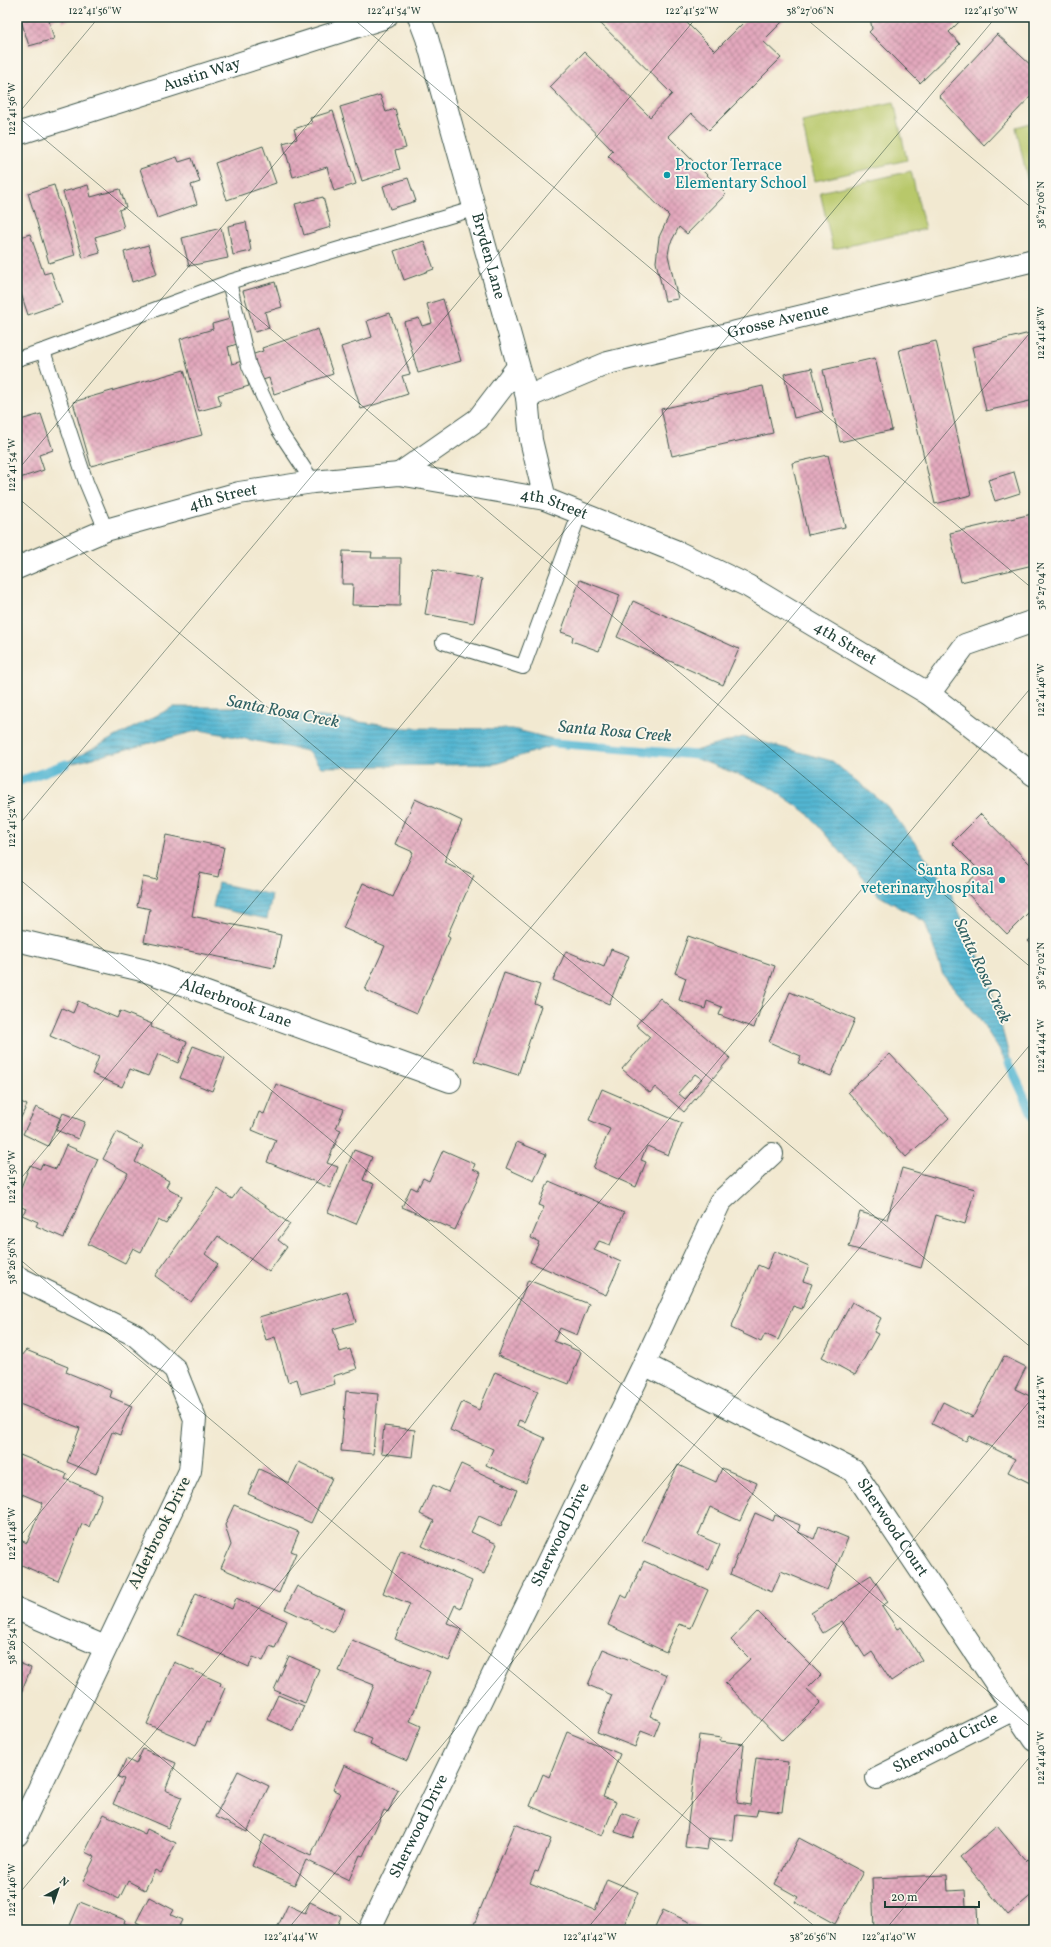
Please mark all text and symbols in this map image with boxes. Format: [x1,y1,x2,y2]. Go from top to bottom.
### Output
text: 122°41'56"W [68,4,122,18]
text: 122°41'54"W [367,4,421,18]
text: 122°41'52"W [665,4,719,18]
text: 38°27'06"N [786,4,834,18]
text: 122°41'50"W [964,4,1018,18]
street label: Austin Way [160,53,244,98]
text: 122°41'56"W [5,82,19,136]
place label: Proctor Terrace Elementary School [675,155,807,195]
marker: Proctor Terrace Elementary School [662,170,672,180]
text: 38°27'06"N [1034,181,1048,229]
street label: Bryden Lane [465,211,510,302]
street label: Grosse Avenue [725,299,831,345]
text: 122°41'48"W [1034,306,1048,360]
text: 122°41'54"W [5,438,19,492]
street label: 4th Street [186,479,259,517]
street label: 4th Street [518,484,591,526]
text: 38°27'04"N [1034,561,1048,610]
street label: 4th Street [809,616,881,671]
text: 122°41'46"W [1034,663,1048,717]
water label: Santa Rosa Creek [225,690,341,734]
water label: Santa Rosa Creek [557,716,673,748]
text: 122°41'52"W [5,794,19,848]
place label: Santa Rosa veterinary hospital [861,860,994,900]
marker: Santa Rosa veterinary hospital [997,875,1007,885]
water label: Santa Rosa Creek [948,915,1016,1027]
text: 38°27'02"N [1034,942,1048,990]
street label: Alderbrook Lane [177,973,295,1034]
text: 122°41'44"W [1034,1019,1048,1073]
text: 122°41'50"W [5,1150,19,1204]
text: 38°26'56"N [5,1237,19,1284]
text: 122°41'42"W [1034,1375,1048,1429]
street label: Alderbrook Drive [123,1473,197,1593]
street label: Sherwood Court [851,1474,933,1582]
street label: Sherwood Drive [526,1479,596,1591]
text: 122°41'48"W [5,1507,19,1561]
text: 38°26'54"N [5,1617,19,1665]
street label: Sherwood Circle [889,1708,1002,1779]
text: 122°41'40"W [1034,1731,1048,1785]
street label: Sherwood Drive [385,1771,454,1882]
text: 122°41'46"W [5,1863,19,1917]
north arrow [38,1869,78,1909]
text: N [56,1874,71,1891]
scale bar [885,1883,979,1909]
text: 20 m [891,1890,918,1906]
text: 122°41'44"W [264,1930,318,1944]
text: 122°41'42"W [563,1930,617,1944]
text: 38°26'56"N [790,1930,837,1944]
text: 122°41'40"W [862,1930,916,1944]

